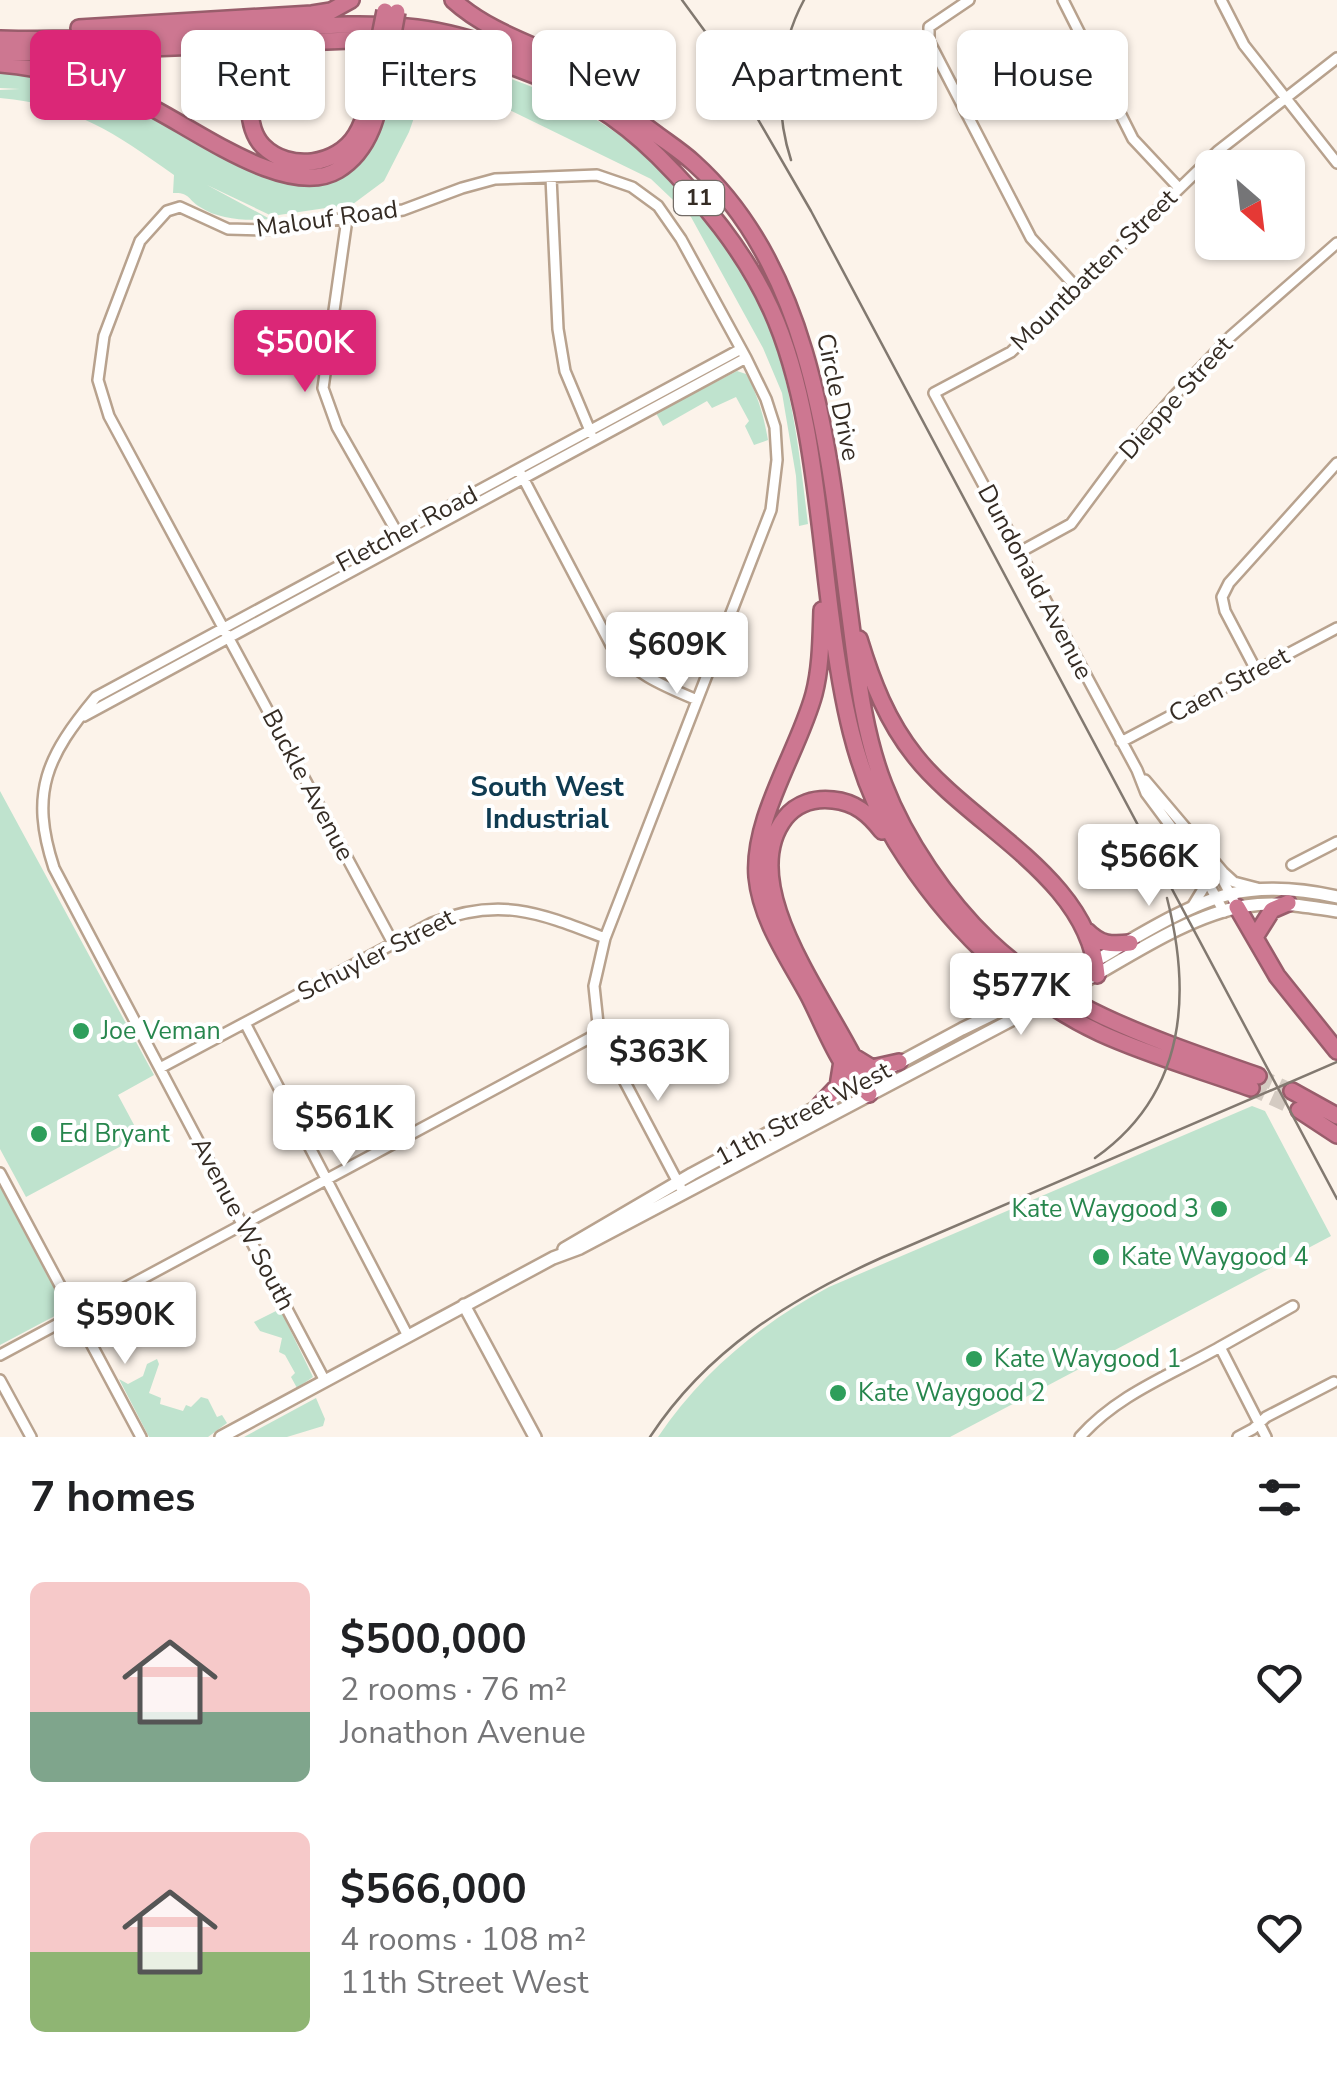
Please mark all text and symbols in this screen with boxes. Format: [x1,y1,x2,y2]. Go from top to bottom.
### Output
chip: Buy [30,30,161,120]
chip: Rent [181,30,325,120]
chip: Filters [345,30,512,120]
chip: New [532,30,676,120]
chip: Apartment [696,30,937,120]
chip: House [957,30,1128,120]
north arrow [1195,150,1305,260]
map controls [1195,150,1305,260]
road number: 11 [674,181,724,215]
street label: Mountbatten Street [1003,181,1185,358]
street label: Malouf Road [254,192,400,246]
pin: $500K [235,310,375,395]
text: $500K [256,321,354,364]
street label: Dieppe Street [1112,329,1241,467]
street label: Circle Drive [808,330,868,464]
street label: Fletcher Road [330,477,484,581]
street label: Dundonald Avenue [969,479,1101,685]
pin: $609K [607,612,747,697]
text: $609K [628,623,726,666]
street label: Caen Street [1163,639,1295,731]
street label: Buckle Avenue [254,703,362,867]
district label: South West Industrial [470,768,624,838]
pin: $566K [1079,824,1219,909]
text: $566K [1100,835,1198,878]
street label: Schuyler Street [292,901,461,1009]
pin: $577K [951,953,1091,1038]
text: $577K [972,964,1070,1007]
place label: Joe Veman [100,1014,221,1048]
pin: $363K [588,1019,728,1104]
marker: Joe Veman [70,1020,92,1042]
text: $363K [609,1030,707,1073]
street label: 11th Street West [709,1053,897,1175]
pin: $561K [274,1085,414,1170]
text: $561K [295,1096,393,1139]
place label: Ed Bryant [59,1117,170,1151]
marker: Ed Bryant [28,1123,50,1145]
street label: Avenue W South [183,1131,303,1317]
place label: Kate Waygood 3 [1011,1192,1199,1226]
marker: Kate Waygood 3 [1208,1198,1230,1220]
place label: Kate Waygood 4 [1121,1240,1309,1274]
marker: Kate Waygood 4 [1090,1246,1112,1268]
pin: $590K [55,1282,195,1367]
text: $590K [76,1293,174,1336]
place label: Kate Waygood 1 [994,1342,1182,1376]
marker: Kate Waygood 1 [963,1348,985,1370]
place label: Kate Waygood 2 [858,1376,1046,1410]
marker: Kate Waygood 2 [827,1382,849,1404]
text: 7 homes [30,1469,195,1526]
icon: filters [1252,1470,1307,1525]
text: $500,000 [340,1611,527,1668]
icon: home [110,1622,230,1742]
icon: heart [1252,1655,1307,1710]
text: 2 rooms · 76 m² [340,1668,567,1711]
text: Jonathon Avenue [340,1711,586,1754]
text: $566,000 [340,1861,527,1918]
icon: home [110,1872,230,1992]
icon: heart [1252,1905,1307,1960]
text: 4 rooms · 108 m² [340,1918,586,1961]
text: 11th Street West [340,1961,588,2004]

